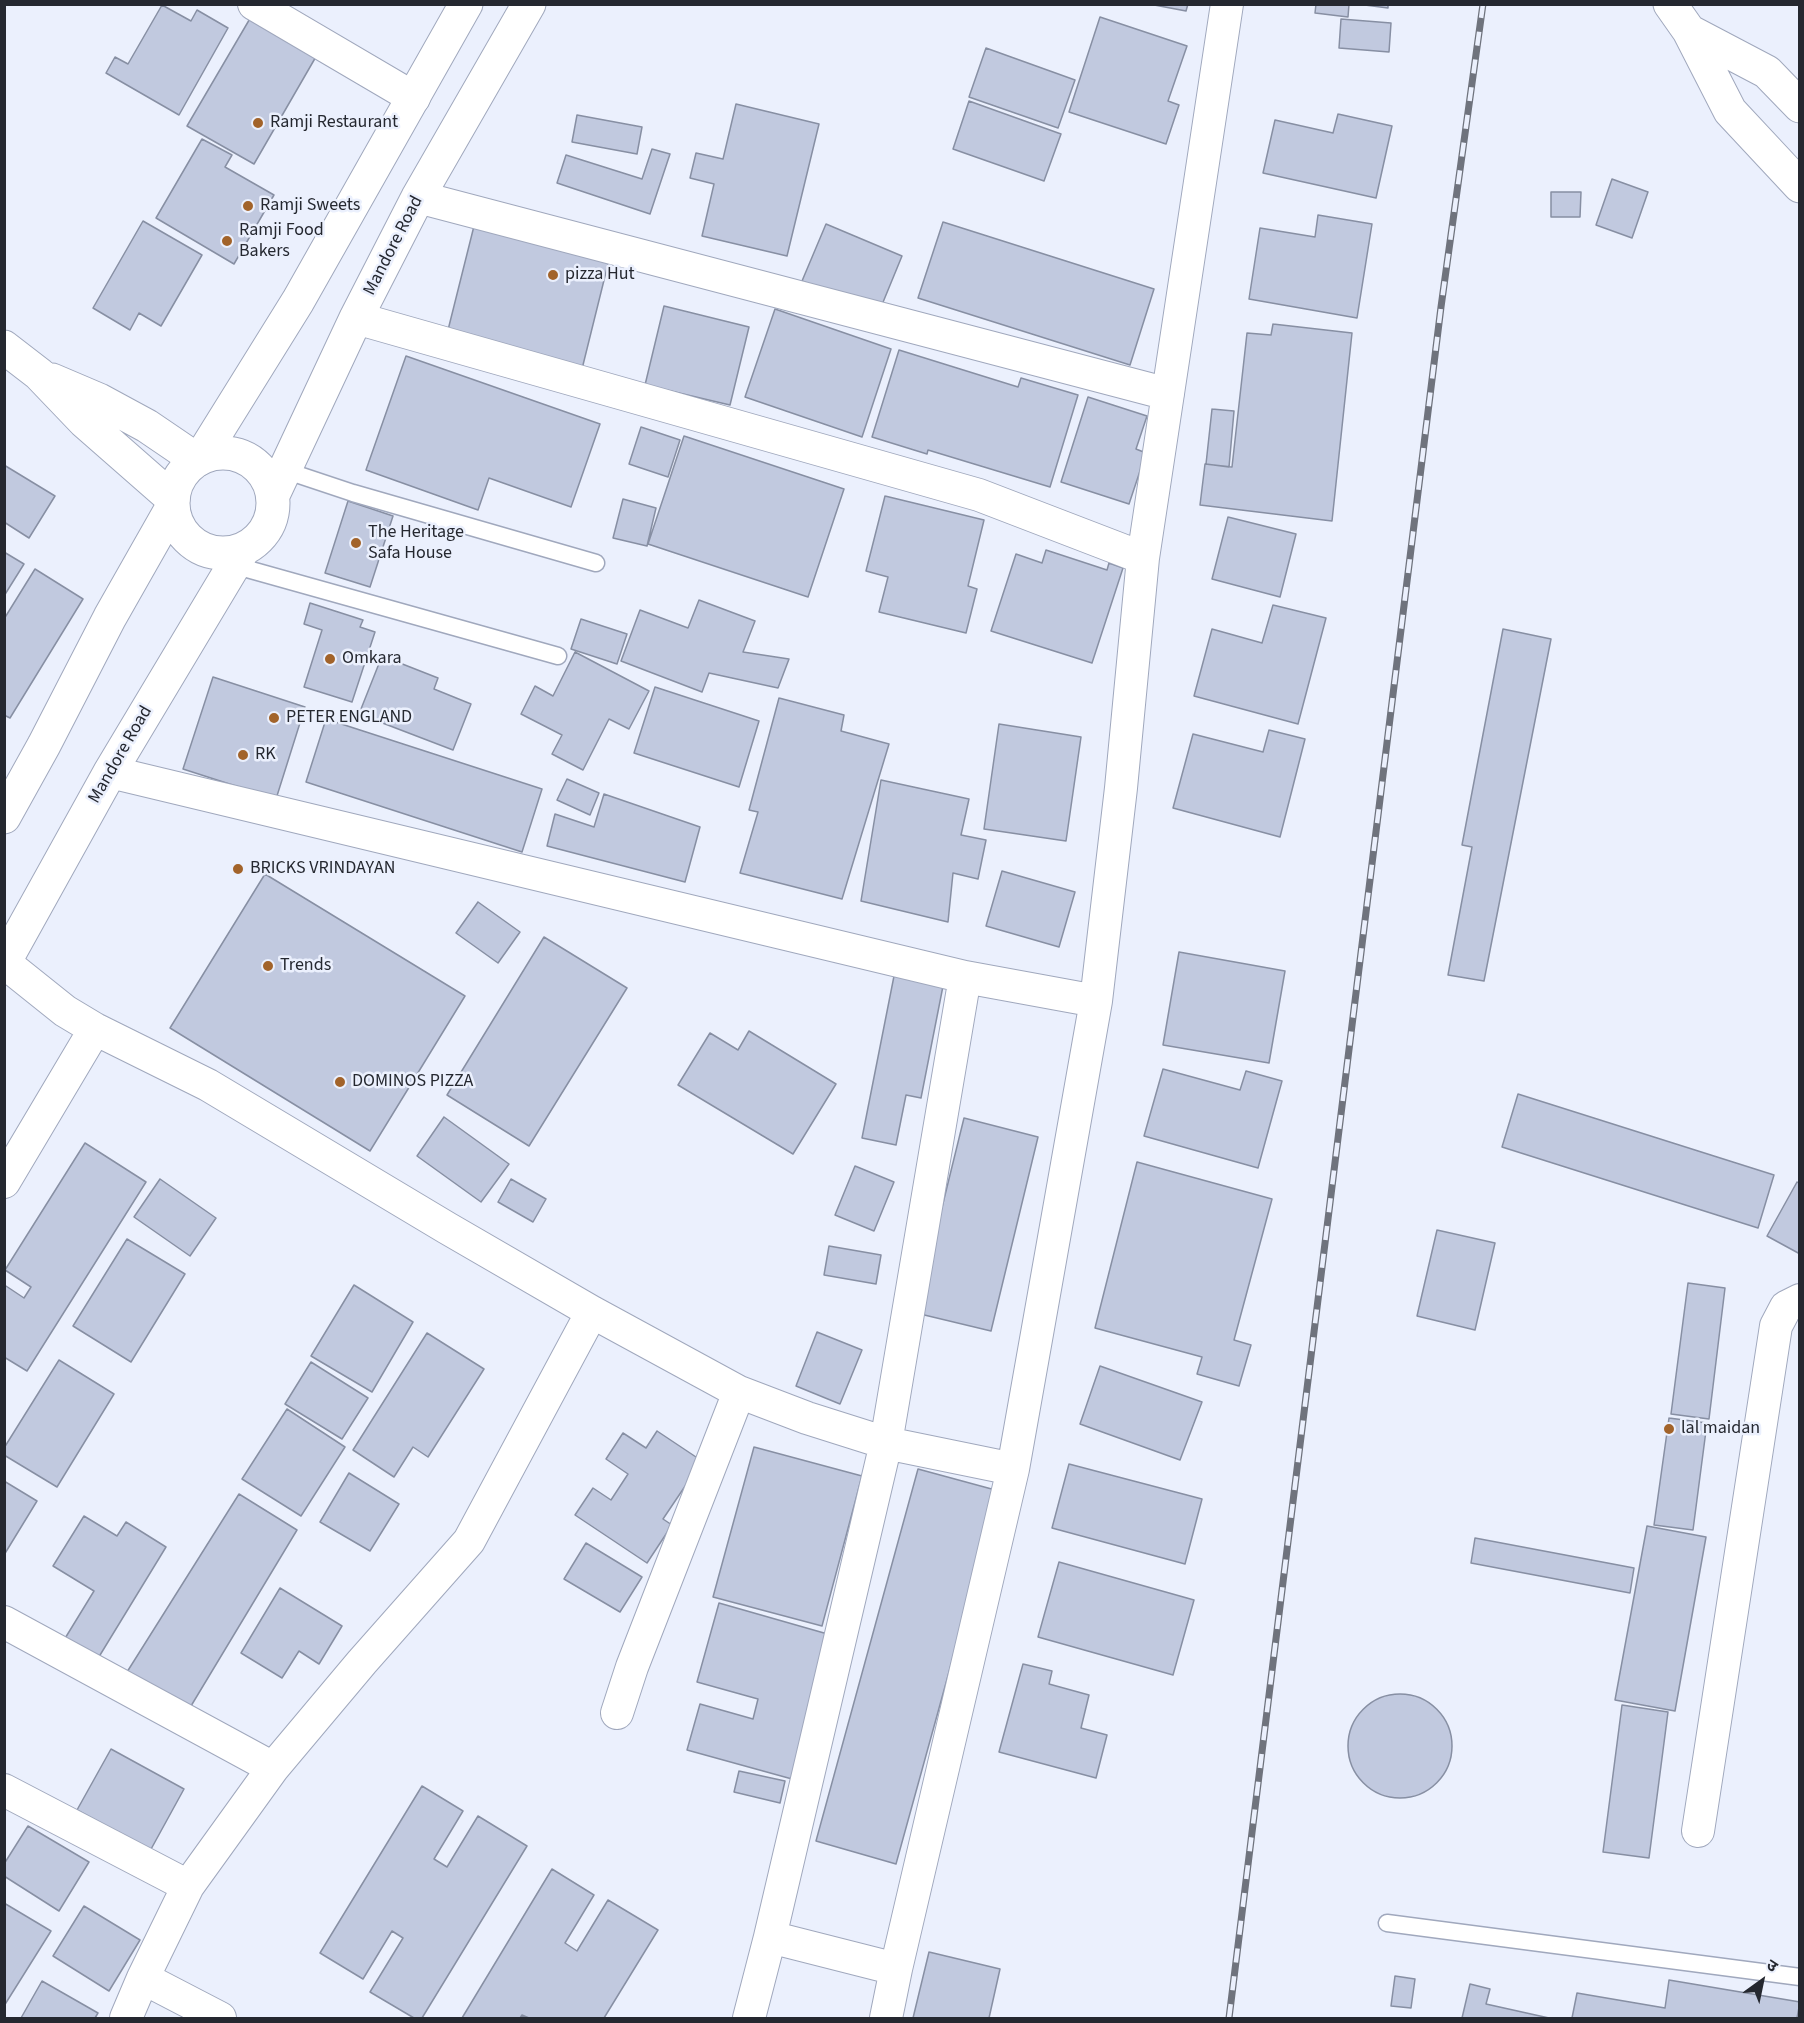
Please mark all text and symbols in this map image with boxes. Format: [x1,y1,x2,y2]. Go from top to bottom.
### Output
place label: Ramji Restaurant [270,112,398,134]
marker: Ramji Restaurant [251,116,265,130]
street label: Mandore Road [360,193,428,299]
place label: Ramji Sweets [260,195,360,217]
marker: Ramji Sweets [241,199,255,213]
place label: Ramji Food Bakers [239,220,324,262]
marker: Ramji Food Bakers [220,234,234,248]
place label: pizza Hut [565,264,635,286]
marker: pizza Hut [546,268,560,282]
place label: The Heritage Safa House [368,522,464,564]
marker: The Heritage Safa House [349,536,363,550]
place label: Omkara [342,648,402,670]
marker: Omkara [323,652,337,666]
street label: Mandore Road [84,702,158,808]
place label: PETER ENGLAND [286,707,412,729]
marker: PETER ENGLAND [267,711,281,725]
place label: RK [255,744,276,766]
marker: RK [236,748,250,762]
place label: BRICKS VRINDAYAN [250,858,395,880]
marker: BRICKS VRINDAYAN [231,862,245,876]
place label: Trends [280,955,331,977]
marker: Trends [261,959,275,973]
place label: DOMINOS PIZZA [352,1071,473,1093]
marker: DOMINOS PIZZA [333,1075,347,1089]
place label: lal maidan [1681,1418,1760,1440]
marker: lal maidan [1662,1422,1676,1436]
north arrow [1732,1951,1792,2011]
text: उ [1762,1954,1782,1978]

